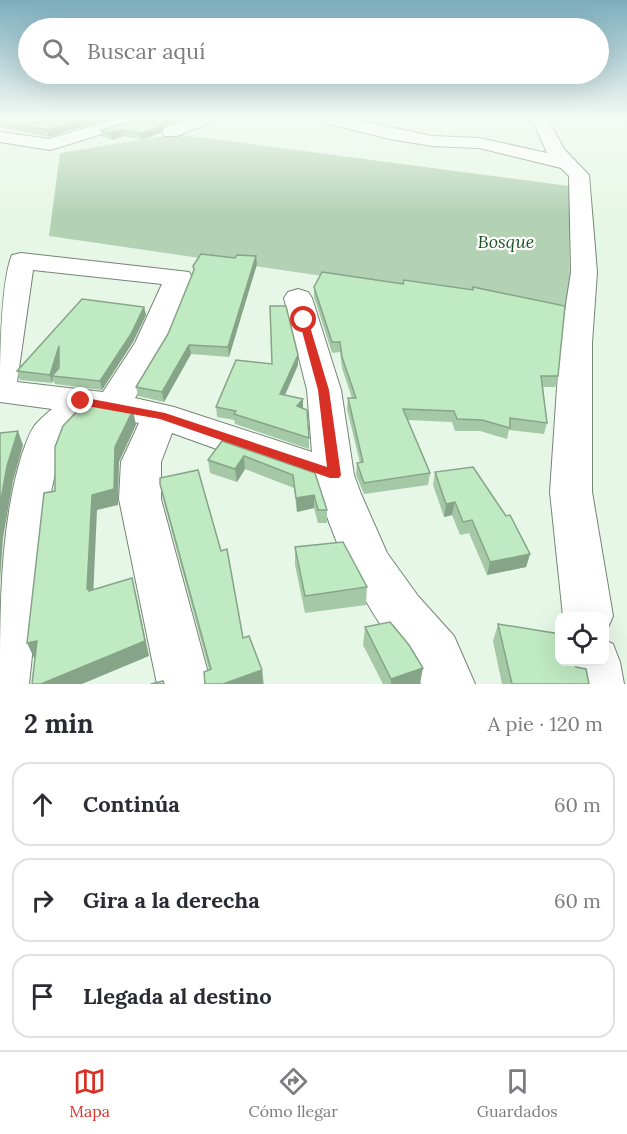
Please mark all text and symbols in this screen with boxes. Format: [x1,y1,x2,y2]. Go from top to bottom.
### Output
search box [18,18,609,84]
icon: search [39,35,72,68]
text: Buscar aquí [87,37,205,65]
park label: Bosque [478,230,534,253]
route start [290,306,316,332]
route end [67,387,93,413]
map controls [555,612,609,666]
button: locate [555,612,609,666]
text: 2 min [24,707,94,740]
text: A pie · 120 m [488,711,603,736]
icon: ahead [26,788,59,821]
text: Continúa [83,790,180,818]
text: 60 m [554,792,601,817]
icon: right [26,884,59,917]
text: Gira a la derecha [83,886,260,914]
text: 60 m [554,888,601,913]
icon: arrive [26,980,59,1013]
text: Llegada al destino [83,982,272,1010]
tab: Mapa [69,1065,110,1121]
tab: Cómo llegar [248,1065,338,1121]
tab: Guardados [477,1065,558,1121]

